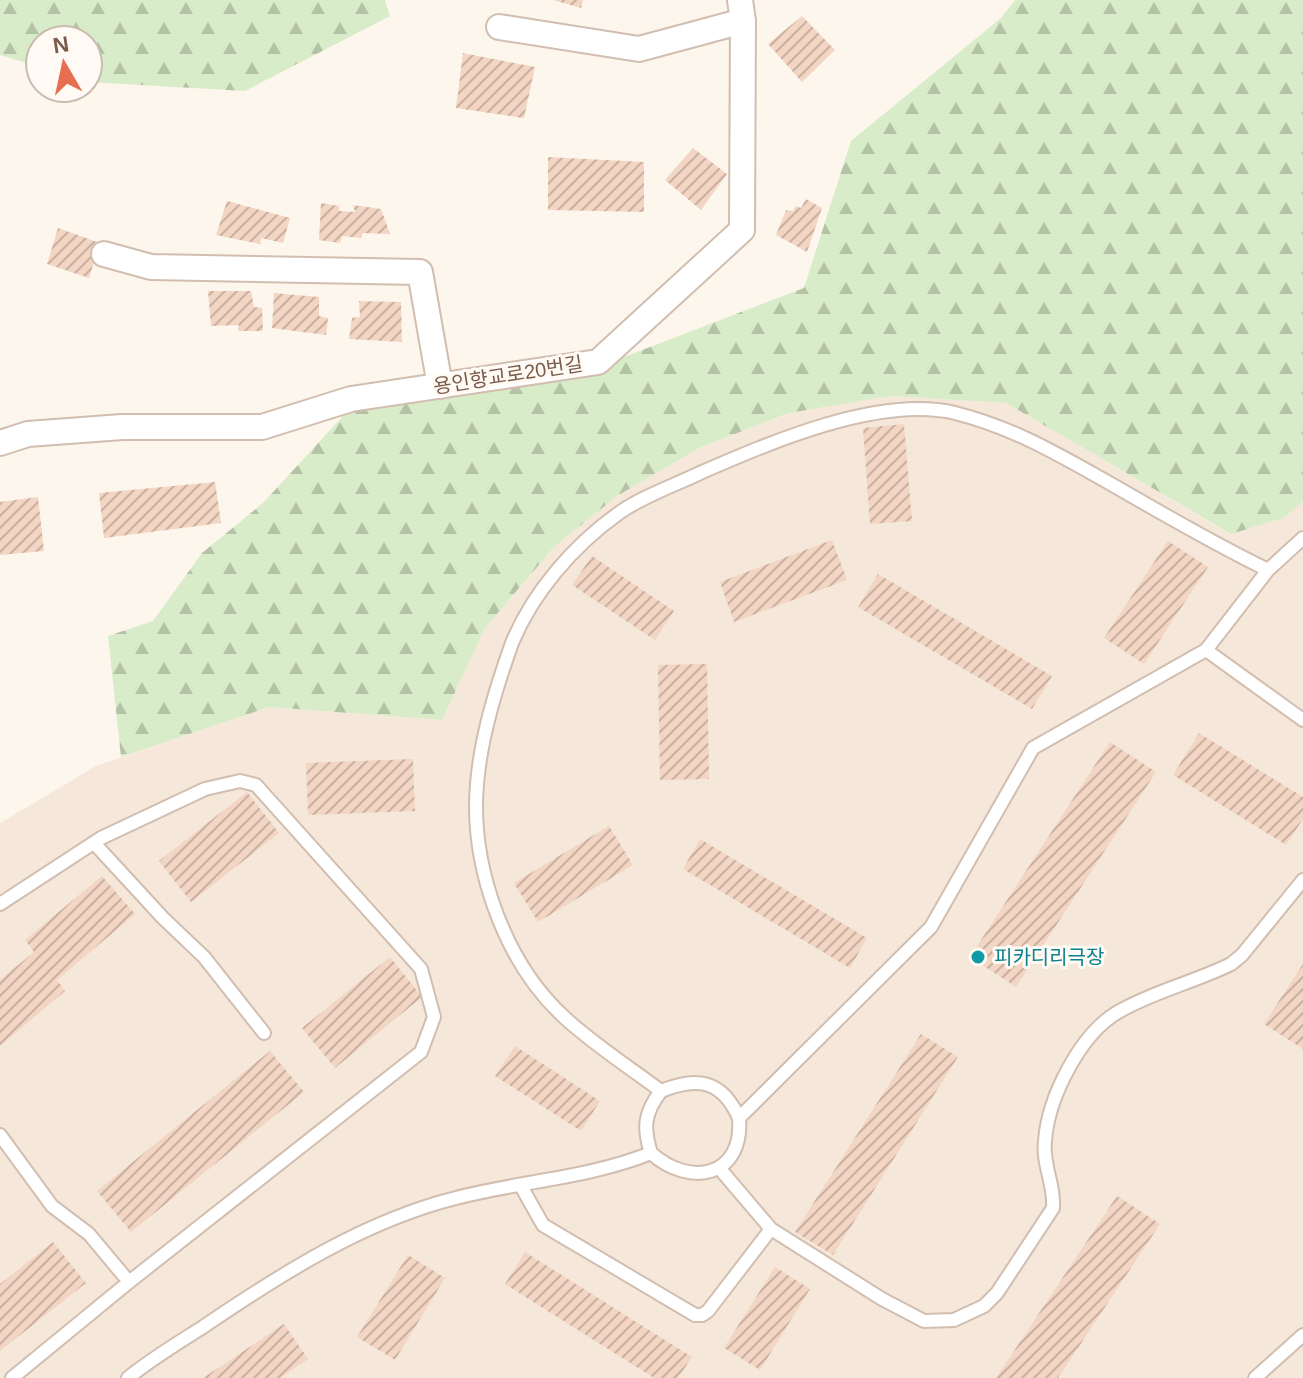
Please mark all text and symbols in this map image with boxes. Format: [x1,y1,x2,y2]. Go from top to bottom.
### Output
north arrow [24,24,104,104]
text: N [51,31,71,58]
street label: 용인향교로20번길 [432,352,584,398]
place label: 피카디리극장 [994,946,1104,968]
marker: 피카디리극장 [969,948,987,966]

